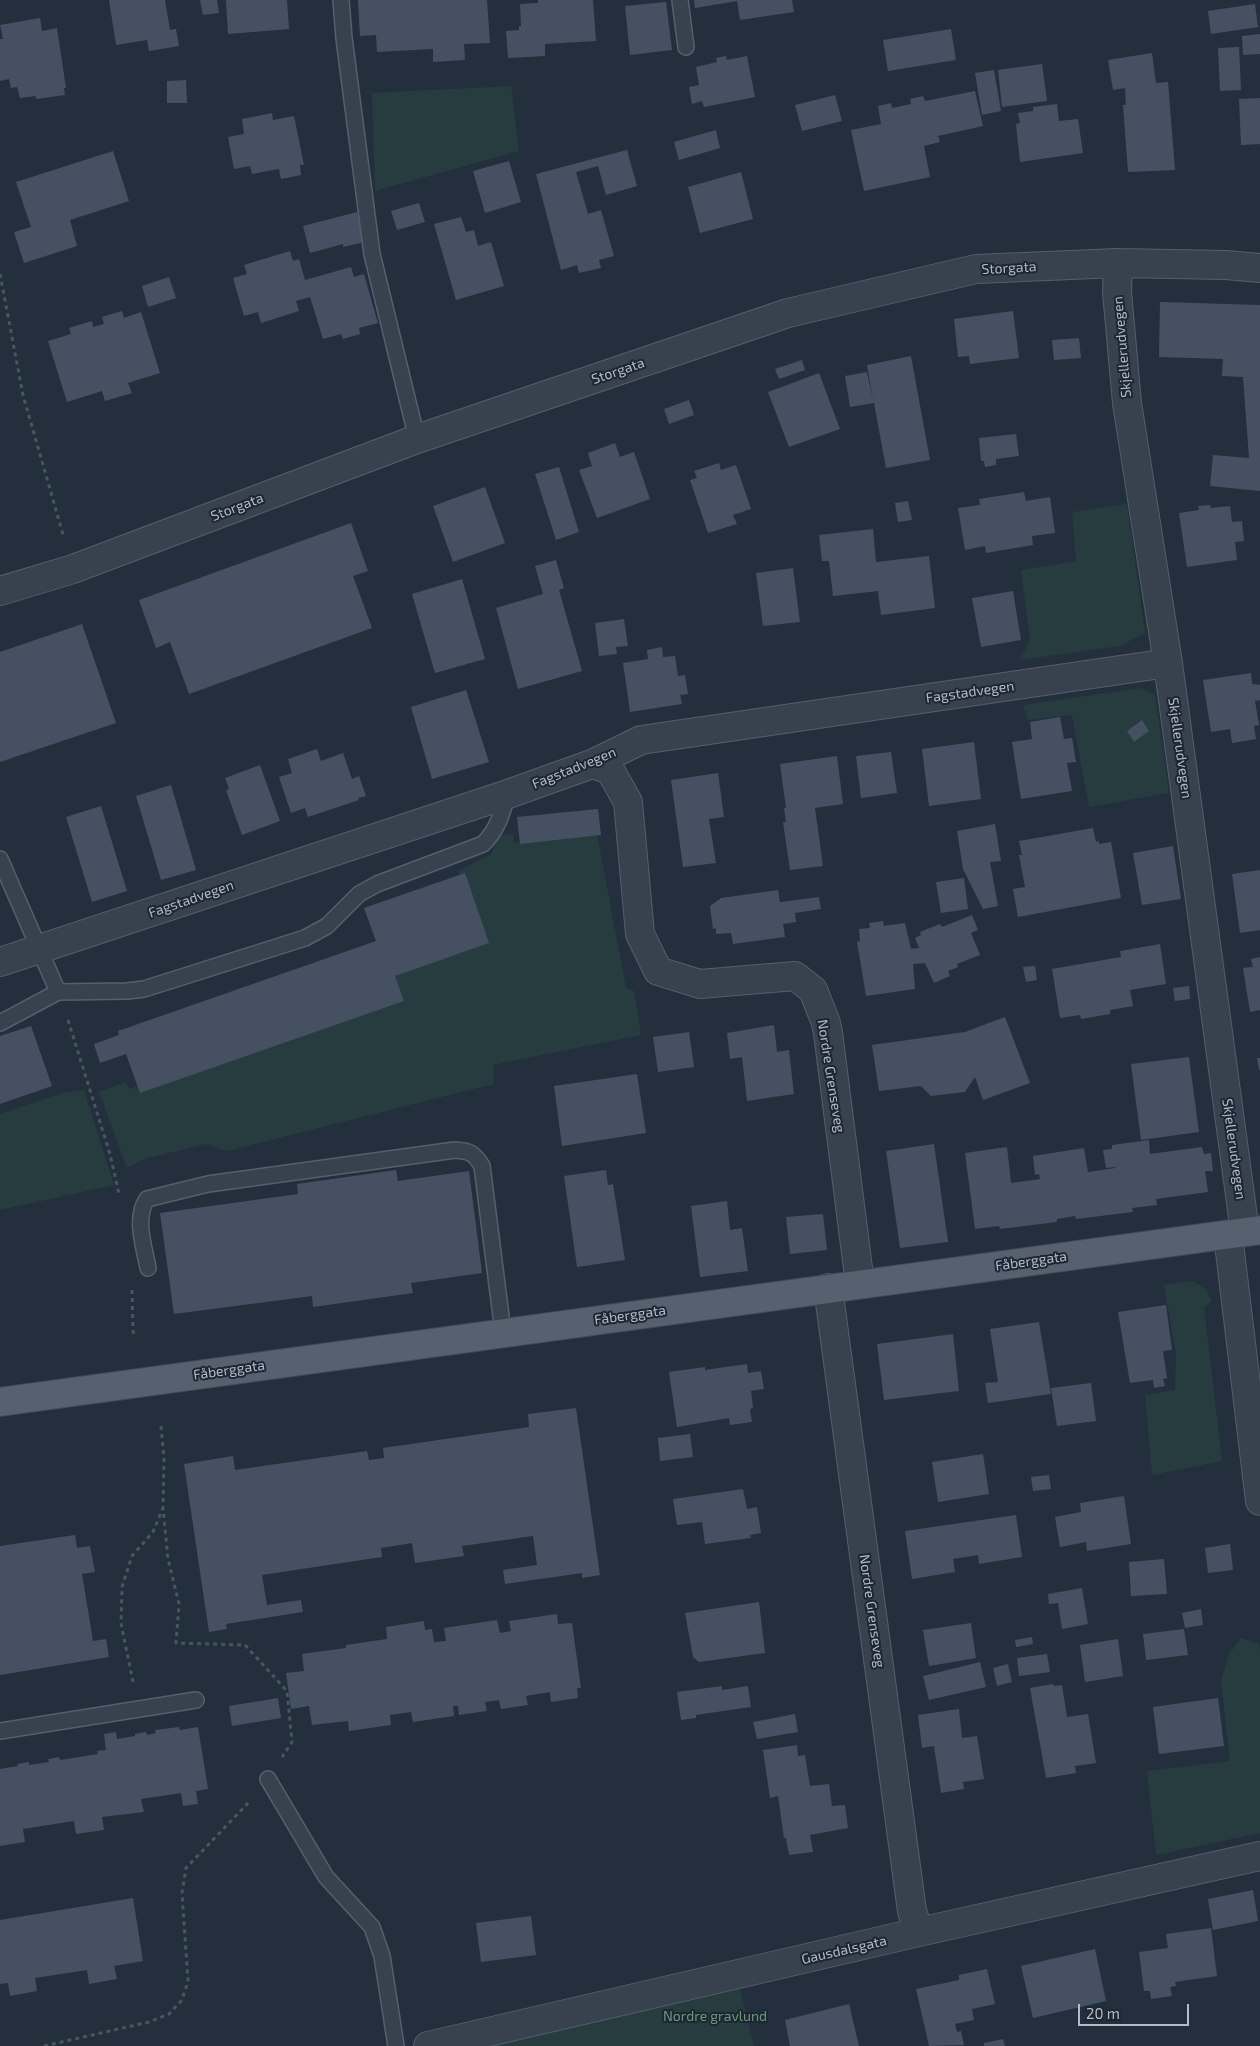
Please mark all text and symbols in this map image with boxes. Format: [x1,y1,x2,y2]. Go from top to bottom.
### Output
street label: Storgata [981,258,1037,278]
street label: Skjellerudvegen [1109,296,1135,398]
street label: Storgata [589,354,647,388]
street label: Storgata [208,489,266,525]
street label: Fagstadvegen [925,677,1015,707]
street label: Skjellerudvegen [1165,696,1195,800]
street label: Fagstadvegen [530,744,618,792]
street label: Fagstadvegen [146,877,236,921]
street label: Nordre Grenseveg [814,1018,848,1134]
street label: Skjellerudvegen [1219,1097,1249,1201]
street label: Fåberggata [994,1248,1068,1274]
street label: Fåberggata [593,1302,667,1328]
street label: Fåberggata [192,1357,266,1383]
street label: Nordre Grenseveg [856,1553,888,1669]
street label: Gausdalsgata [800,1932,888,1968]
scale bar [1080,1994,1191,2026]
text: 20 m [1086,2004,1120,2022]
park label: Nordre gravlund [663,2008,767,2024]

